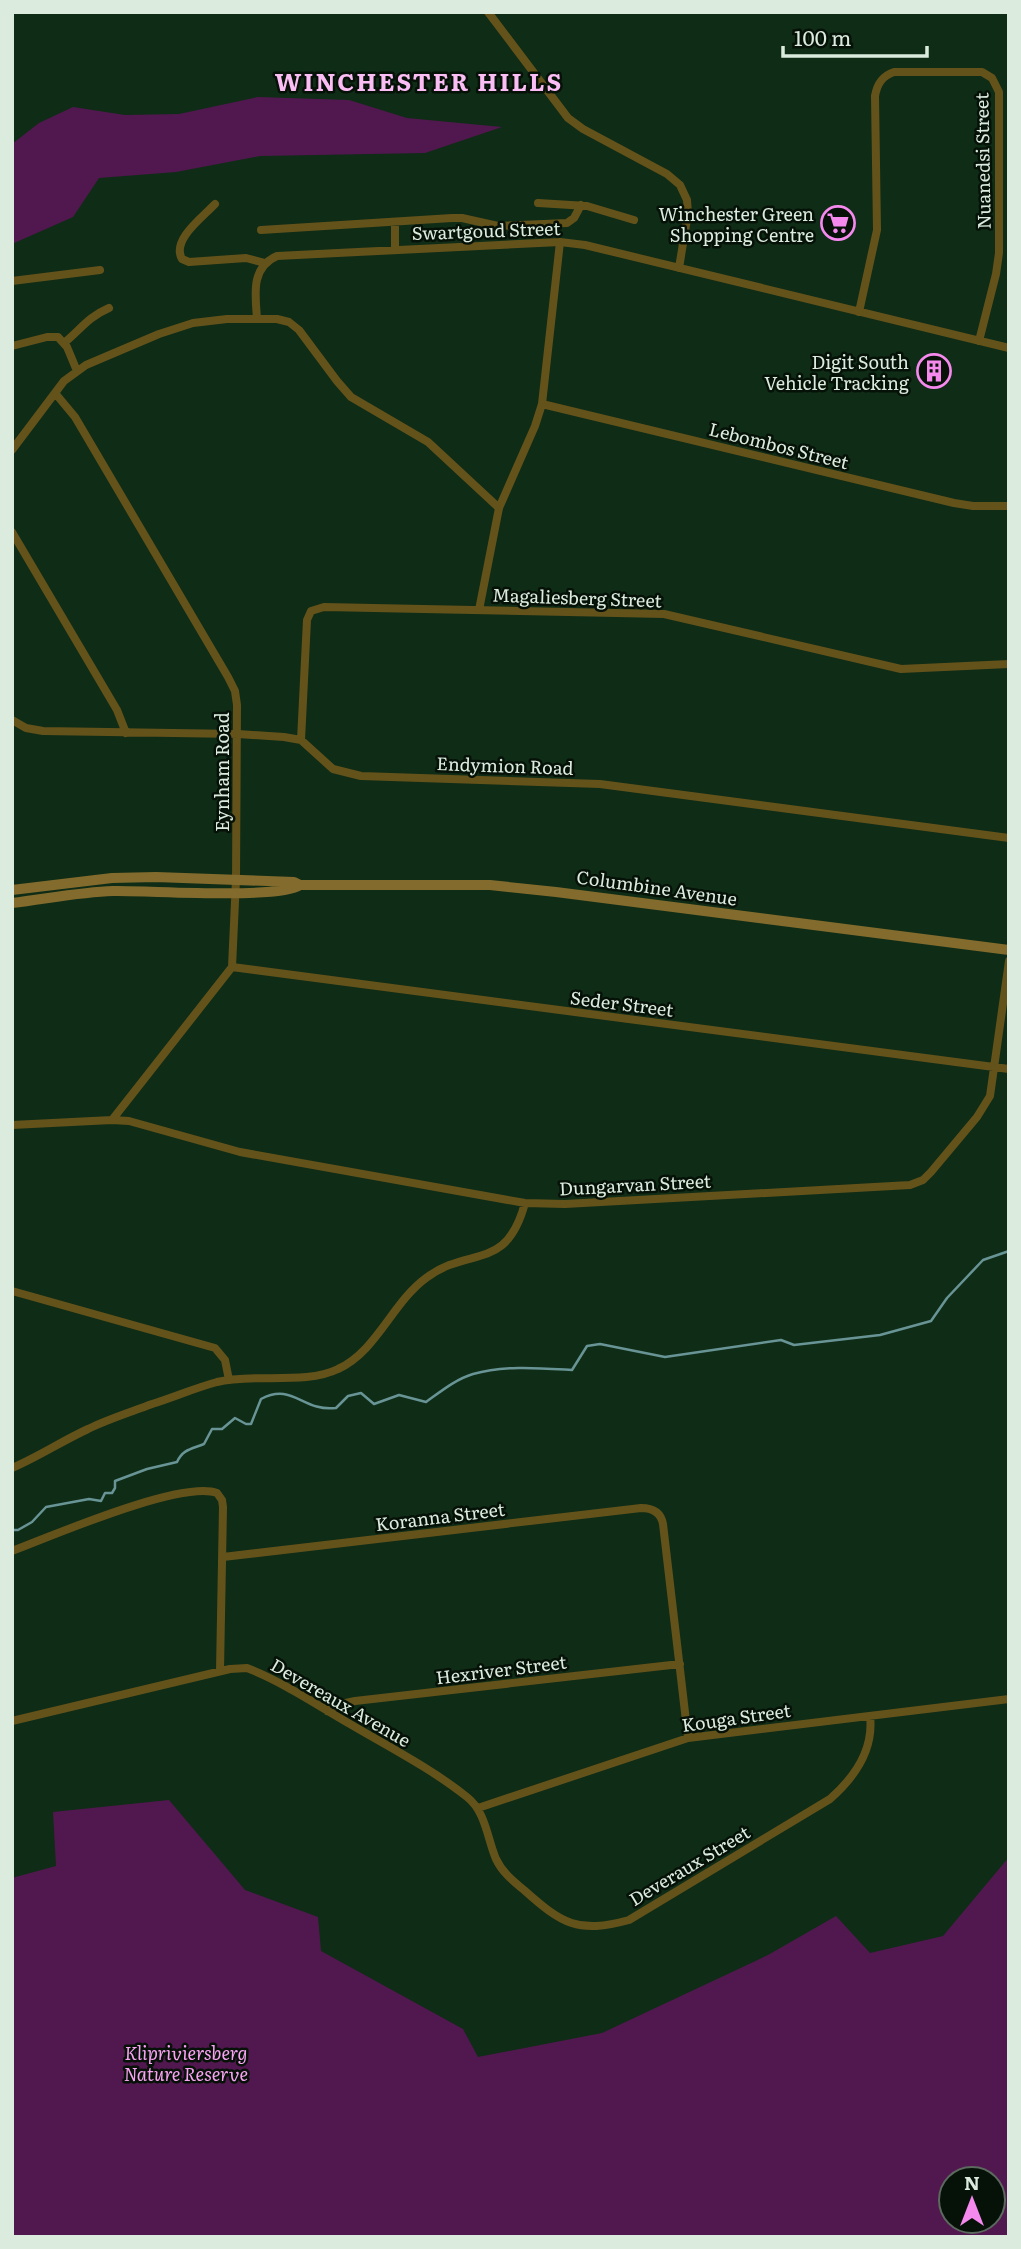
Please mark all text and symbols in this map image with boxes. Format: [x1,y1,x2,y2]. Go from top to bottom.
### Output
scale bar [783,14,926,58]
text: 100 m [794,21,851,52]
district label: WINCHESTER HILLS [275,63,563,98]
street label: Nuanedsi Street [967,92,997,230]
place label: Winchester Green Shopping Centre [658,200,814,248]
supermarket icon: Winchester Green Shopping Centre [819,204,857,242]
street label: Swartgoud Street [411,214,562,246]
place label: Digit South Vehicle Tracking [764,348,910,396]
building icon: Digit South Vehicle Tracking [915,352,953,390]
street label: Lebombos Street [706,415,852,476]
street label: Magaliesberg Street [492,581,663,613]
street label: Eynham Road [208,712,235,832]
street label: Endymion Road [436,749,574,781]
street label: Columbine Avenue [575,862,739,912]
street label: Seder Street [569,983,676,1023]
street label: Dungarvan Street [558,1167,712,1201]
street label: Koranna Street [374,1495,507,1537]
street label: Hexriver Street [434,1648,569,1690]
street label: Devereaux Avenue [266,1651,416,1753]
street label: Kouga Street [680,1696,793,1738]
street label: Deveraux Street [623,1818,755,1912]
park label: Klipriviersberg Nature Reserve [124,2039,248,2087]
north arrow [937,2165,1007,2235]
text: N [964,2168,980,2196]

